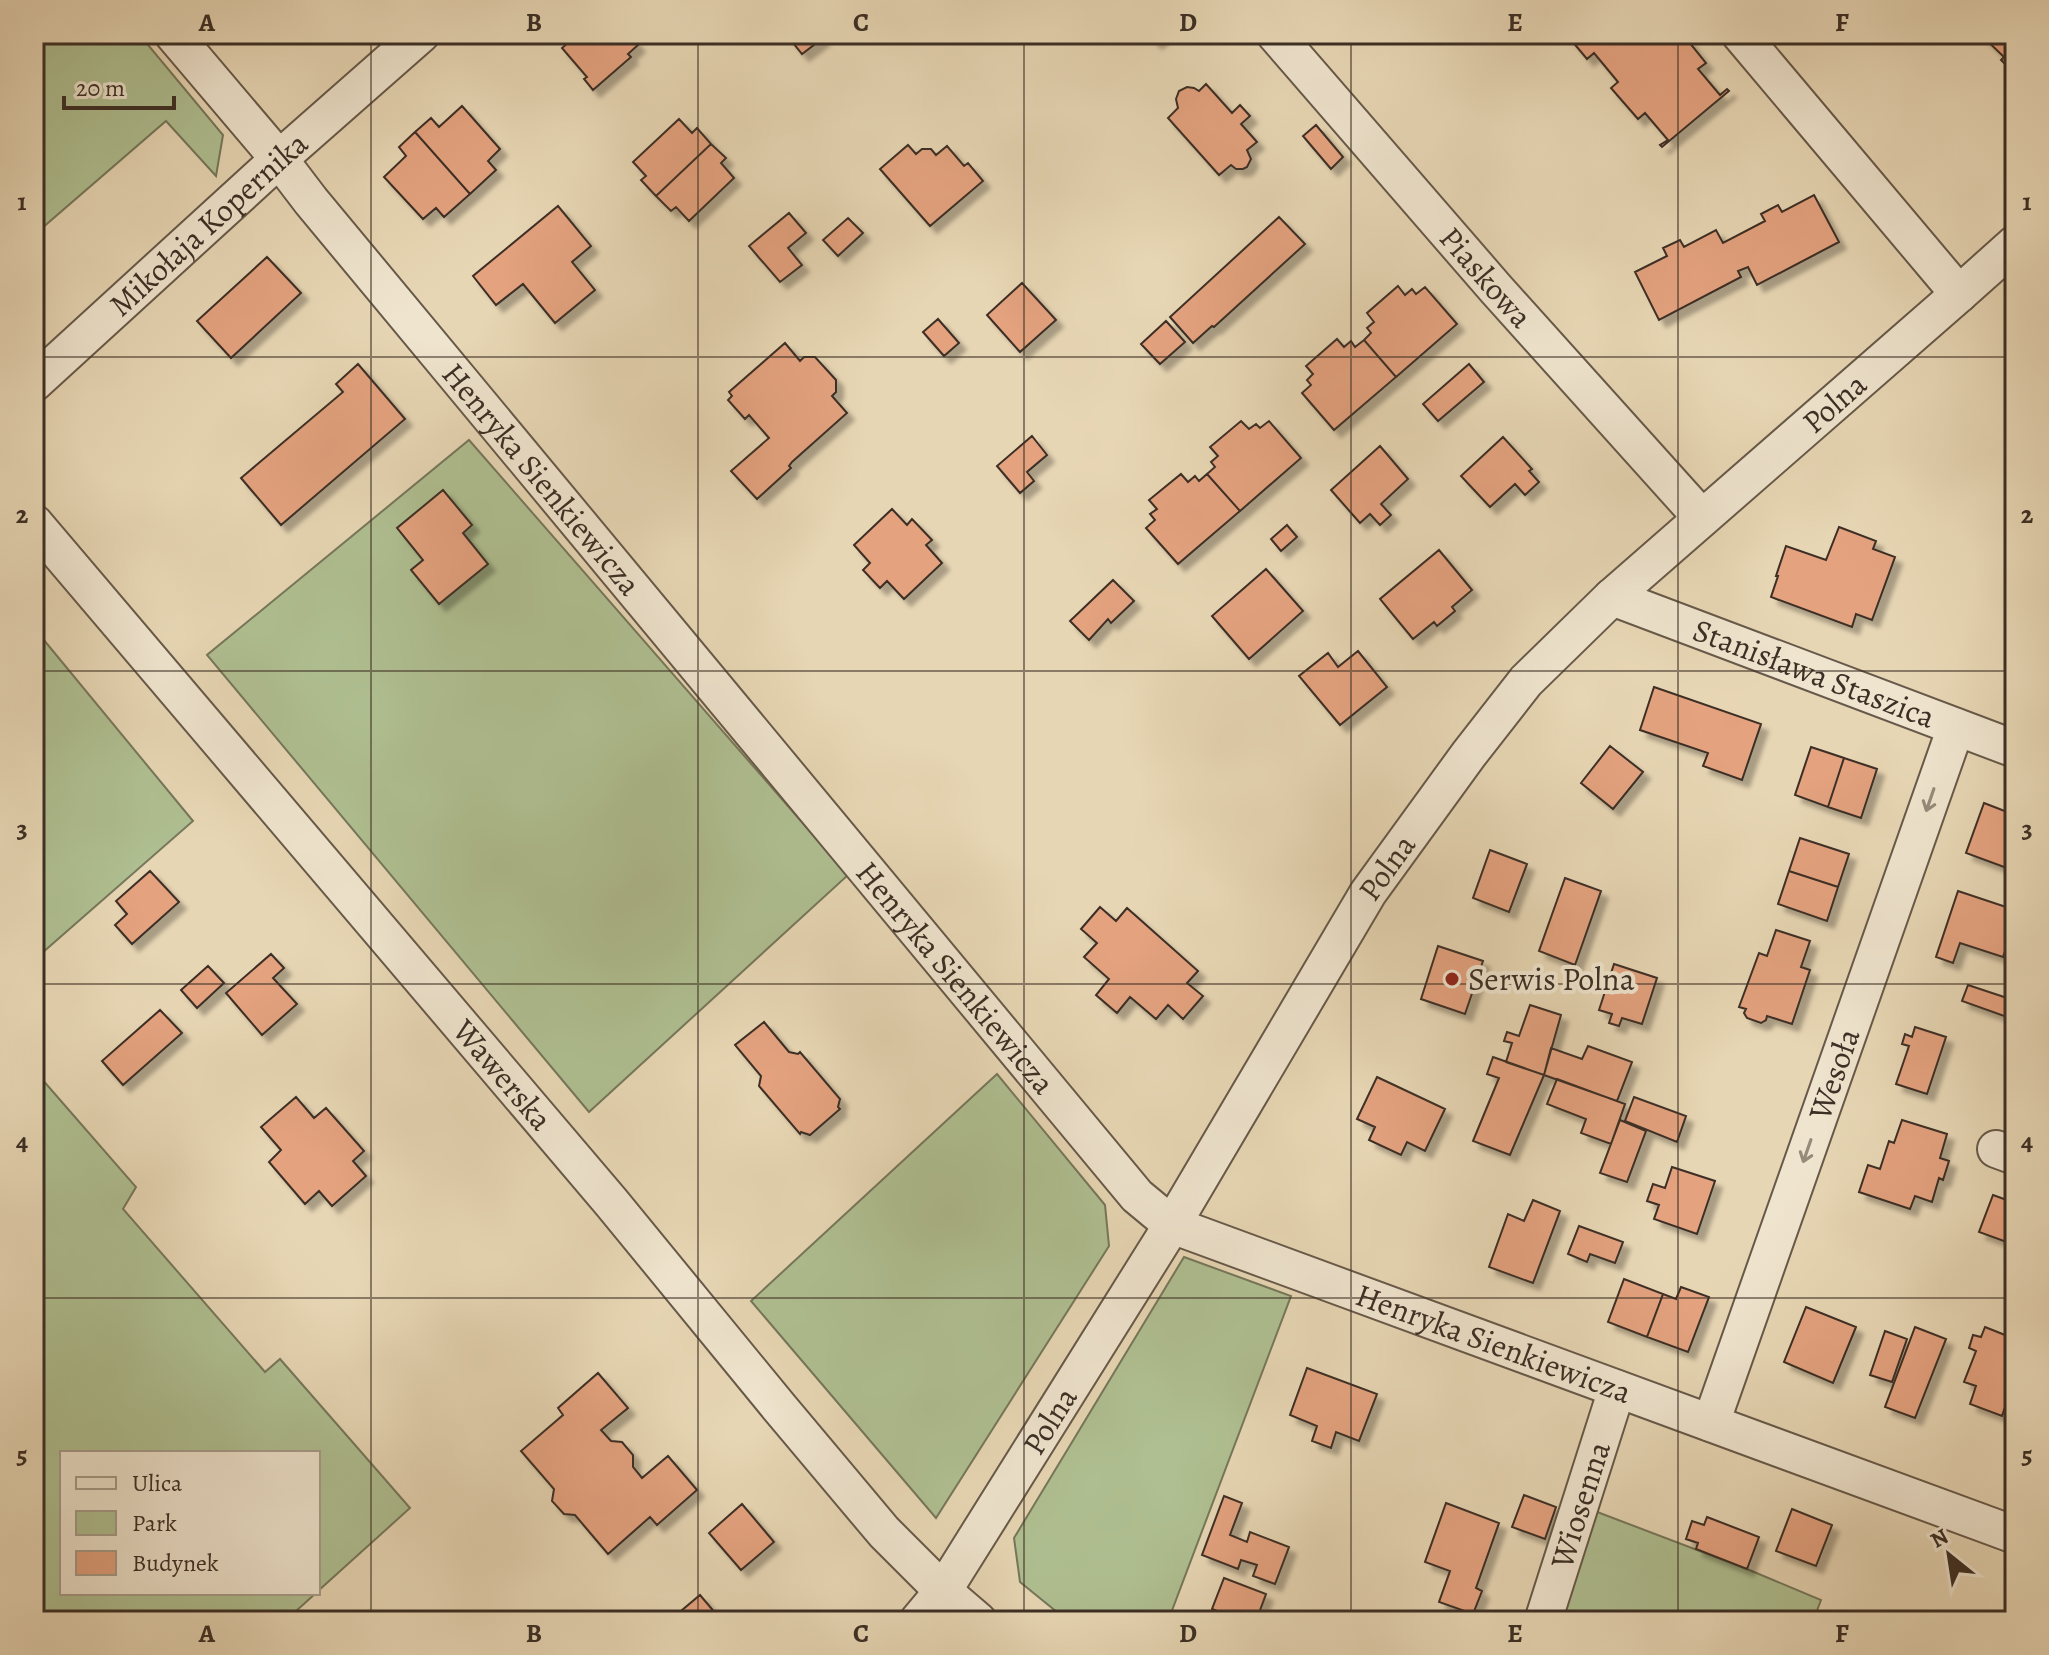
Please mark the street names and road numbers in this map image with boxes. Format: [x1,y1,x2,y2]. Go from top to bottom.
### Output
street label: Mikołaja Kopernika [99,122,317,326]
street label: Piaskowa [1429,217,1543,338]
street label: Henryka Sienkiewicza [432,353,652,605]
street label: Polna [1792,363,1876,443]
street label: Stanisława Staszica [1687,608,1941,739]
street label: Polna [1348,825,1426,910]
street label: Henryka Sienkiewicza [846,852,1065,1104]
street label: Wawerska [442,1009,563,1140]
street label: Wesoła [1797,1022,1870,1127]
street label: Henryka Sienkiewicza [1350,1272,1638,1414]
street label: Polna [1012,1378,1087,1463]
street label: Wiosenna [1539,1436,1621,1575]

